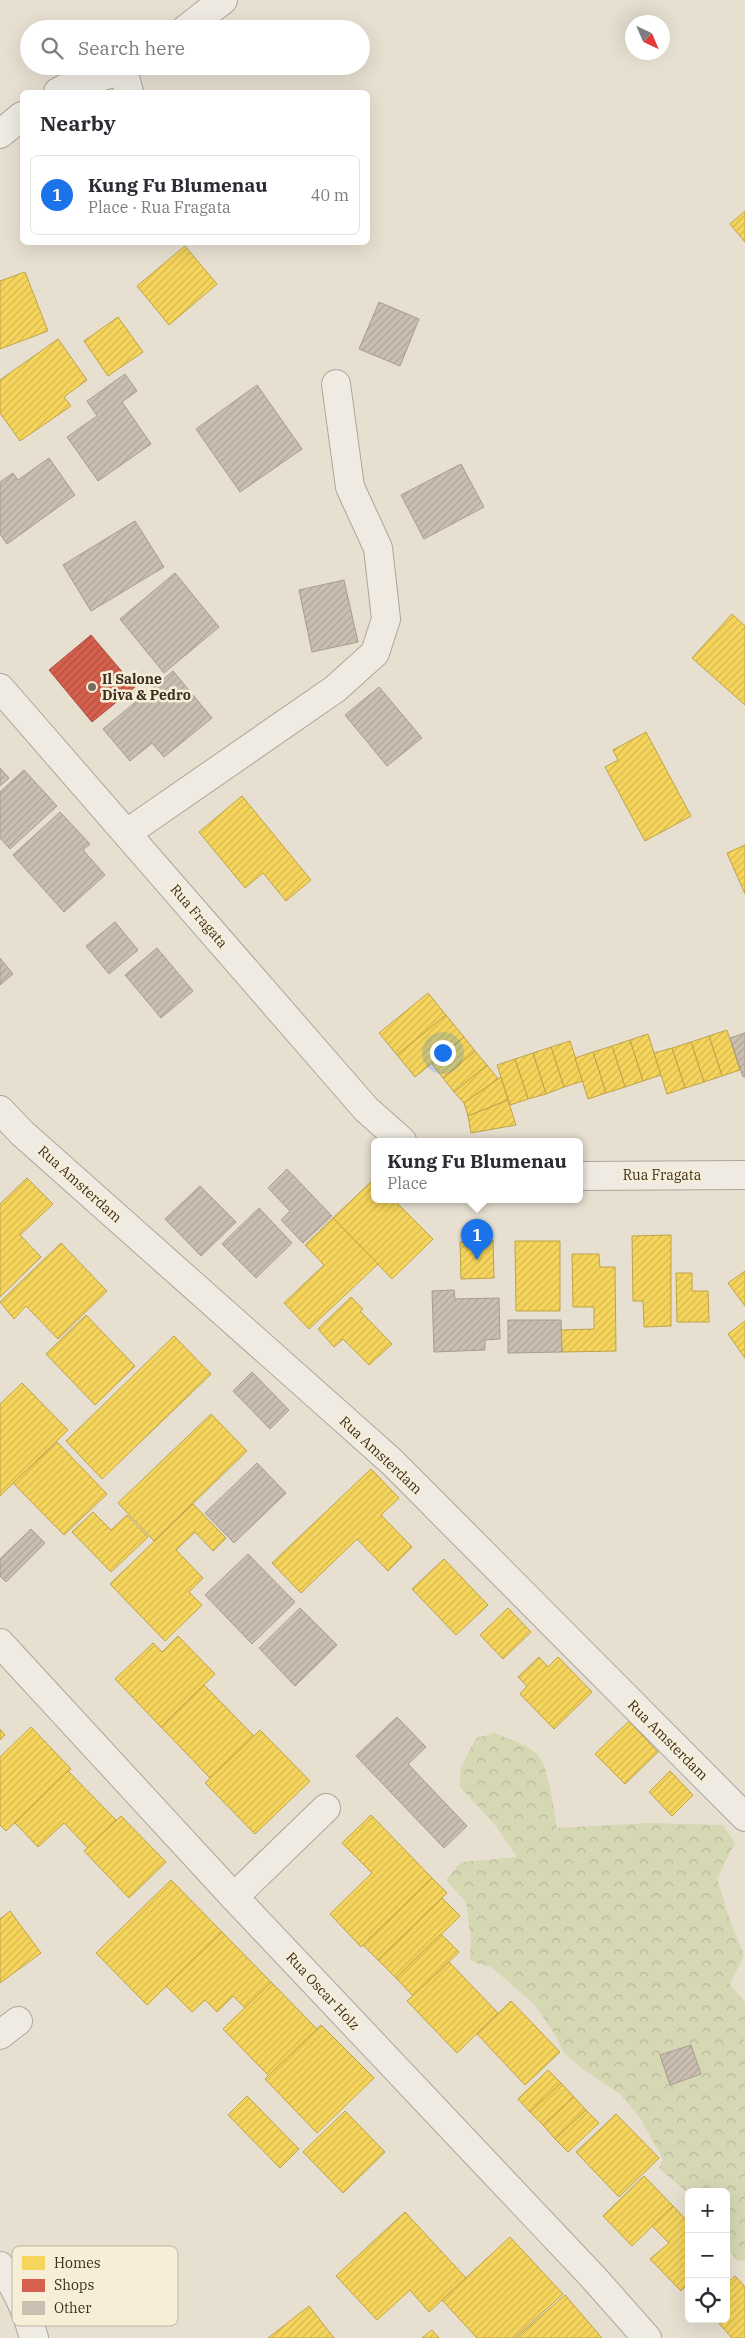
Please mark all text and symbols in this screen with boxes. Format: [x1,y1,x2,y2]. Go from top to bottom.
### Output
north arrow [625,15,670,60]
search box [20,20,370,75]
icon: search [38,34,66,62]
text: Search here [78,36,185,60]
text: Nearby [40,109,116,137]
text: Kung Fu Blumenau [88,173,268,197]
text: 1 [52,185,62,205]
text: 40 m [311,185,349,205]
text: Place · Rua Fragata [88,197,231,217]
place label: Il Salone Diva & Pedro [102,670,191,704]
marker: Il Salone Diva & Pedro [86,681,98,693]
street label: Rua Fragata [166,880,232,952]
your location [430,1040,456,1066]
popup [371,1138,583,1203]
street label: Rua Amsterdam [34,1142,126,1226]
text: Kung Fu Blumenau [387,1149,567,1173]
street label: Rua Fragata [623,1166,702,1184]
text: Place [387,1173,427,1193]
pin: 1 [461,1219,493,1260]
street label: Rua Amsterdam [336,1412,426,1498]
street label: Rua Amsterdam [624,1696,712,1784]
street label: Rua Oscar Holz [282,1948,364,2034]
map controls [685,2188,730,2323]
button: + [685,2188,730,2233]
button: − [685,2233,730,2278]
legend [12,2246,178,2326]
text: Homes [54,2254,101,2272]
text: Shops [54,2276,94,2294]
button: locate [685,2278,730,2323]
text: Other [54,2299,92,2317]

